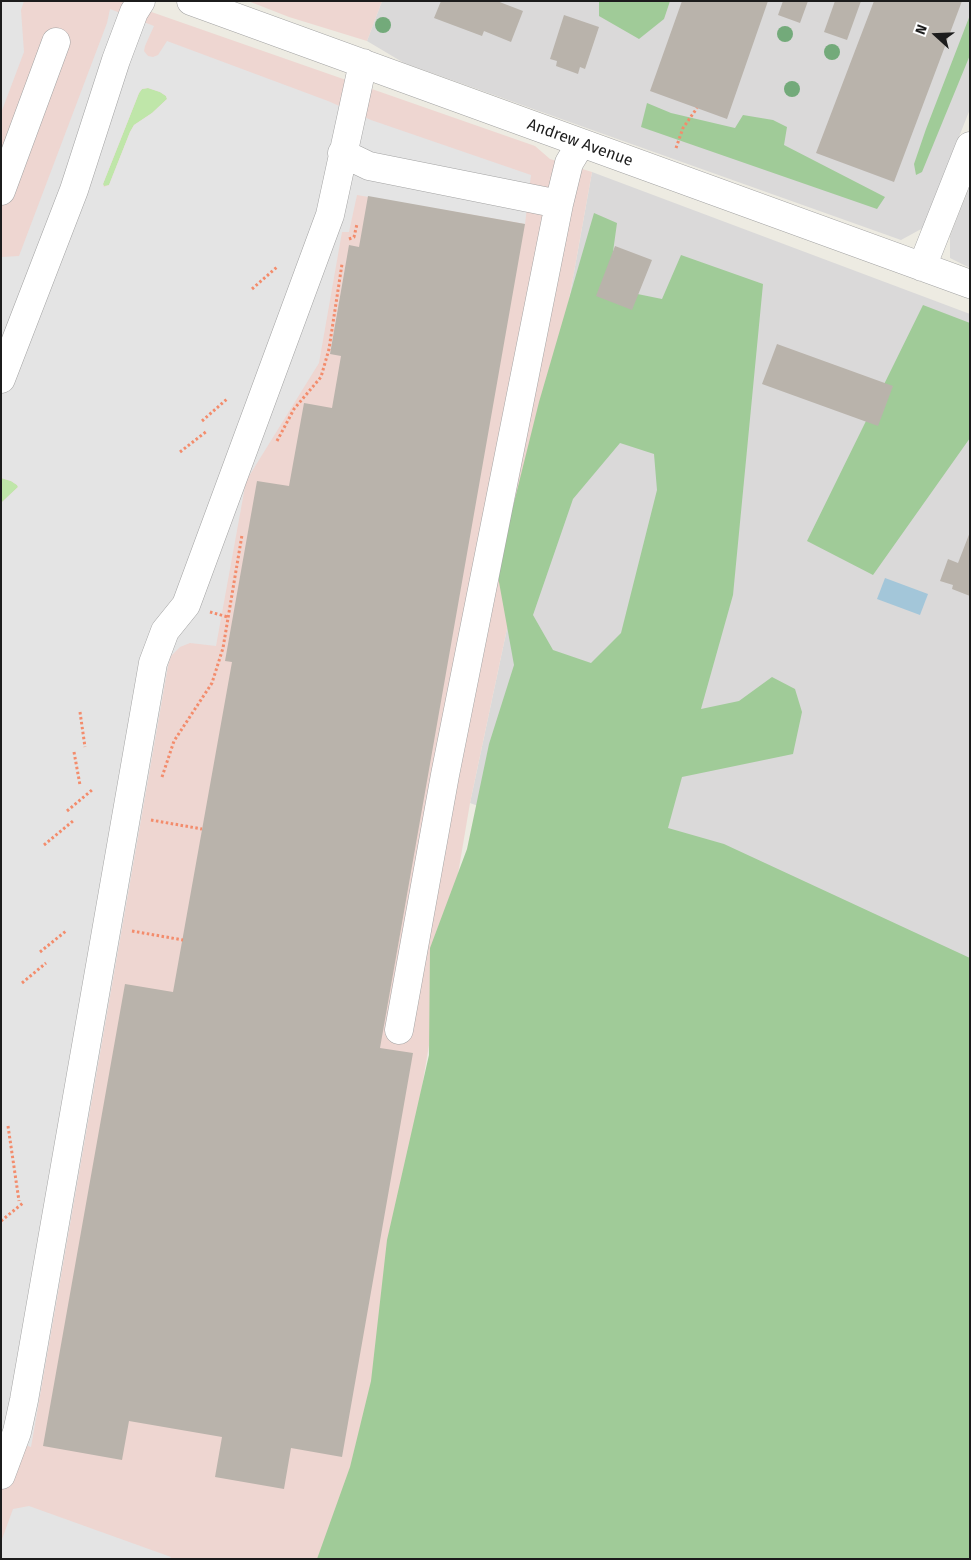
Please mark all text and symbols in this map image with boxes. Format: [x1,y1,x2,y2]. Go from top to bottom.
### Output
north arrow [911,10,961,60]
text: N [912,22,931,37]
street label: Andrew Avenue [524,115,636,171]

